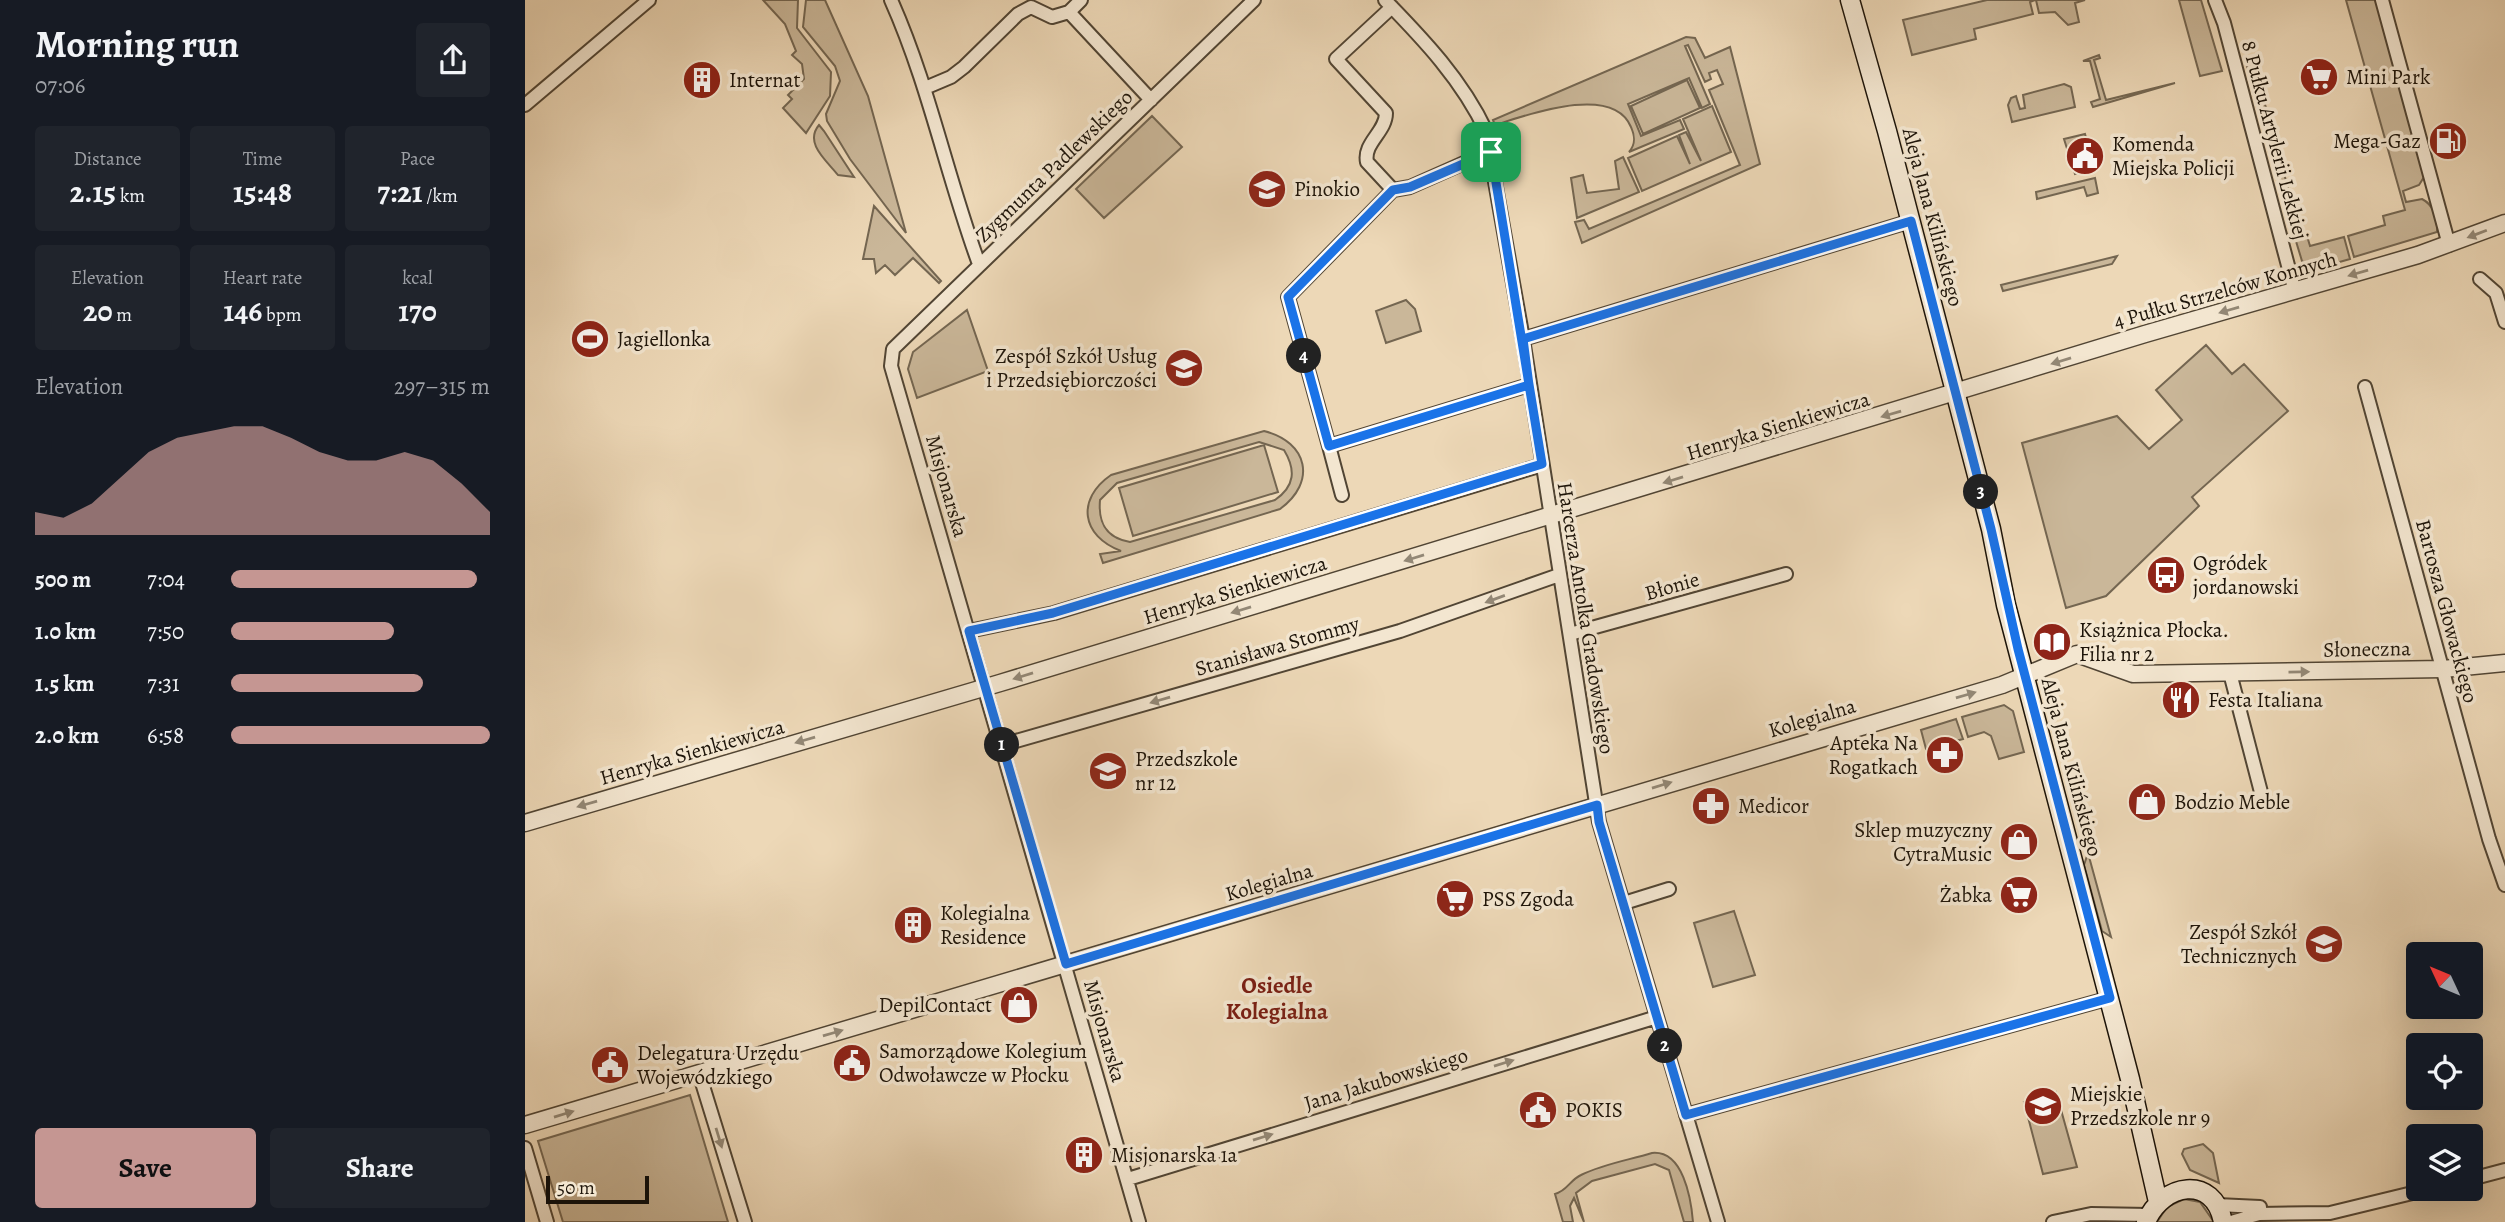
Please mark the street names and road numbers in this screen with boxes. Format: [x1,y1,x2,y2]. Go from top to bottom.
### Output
street label: 8 Pułku Artylerii Lekkiej [2235,37,2315,243]
street label: Zygmunta Padlewskiego [969,83,1139,249]
street label: Aleja Jana Kilińskiego [1895,124,1970,309]
street label: 4 Pułku Strzelców Konnych [2110,245,2340,335]
street label: Henryka Sienkiewicza [1683,385,1873,467]
street label: Misjonarska [919,432,975,541]
street label: Harcerza Antolka Gradowskiego [1551,480,1621,756]
street label: Bartosza Głowackiego [2409,516,2485,706]
street label: Henryka Sienkiewicza [1140,549,1330,631]
street label: Błonie [1641,565,1703,607]
street label: Stanisława Stommy [1192,609,1363,683]
street label: Słoneczna [2323,634,2411,664]
street label: Aleja Jana Kilińskiego [2034,674,2109,859]
street label: Kolegialna [1765,691,1859,745]
street label: Henryka Sienkiewicza [597,712,788,792]
street label: Kolegialna [1222,856,1316,908]
street label: Misjonarska [1077,977,1133,1086]
street label: Jana Jakubowskiego [1301,1041,1471,1117]

